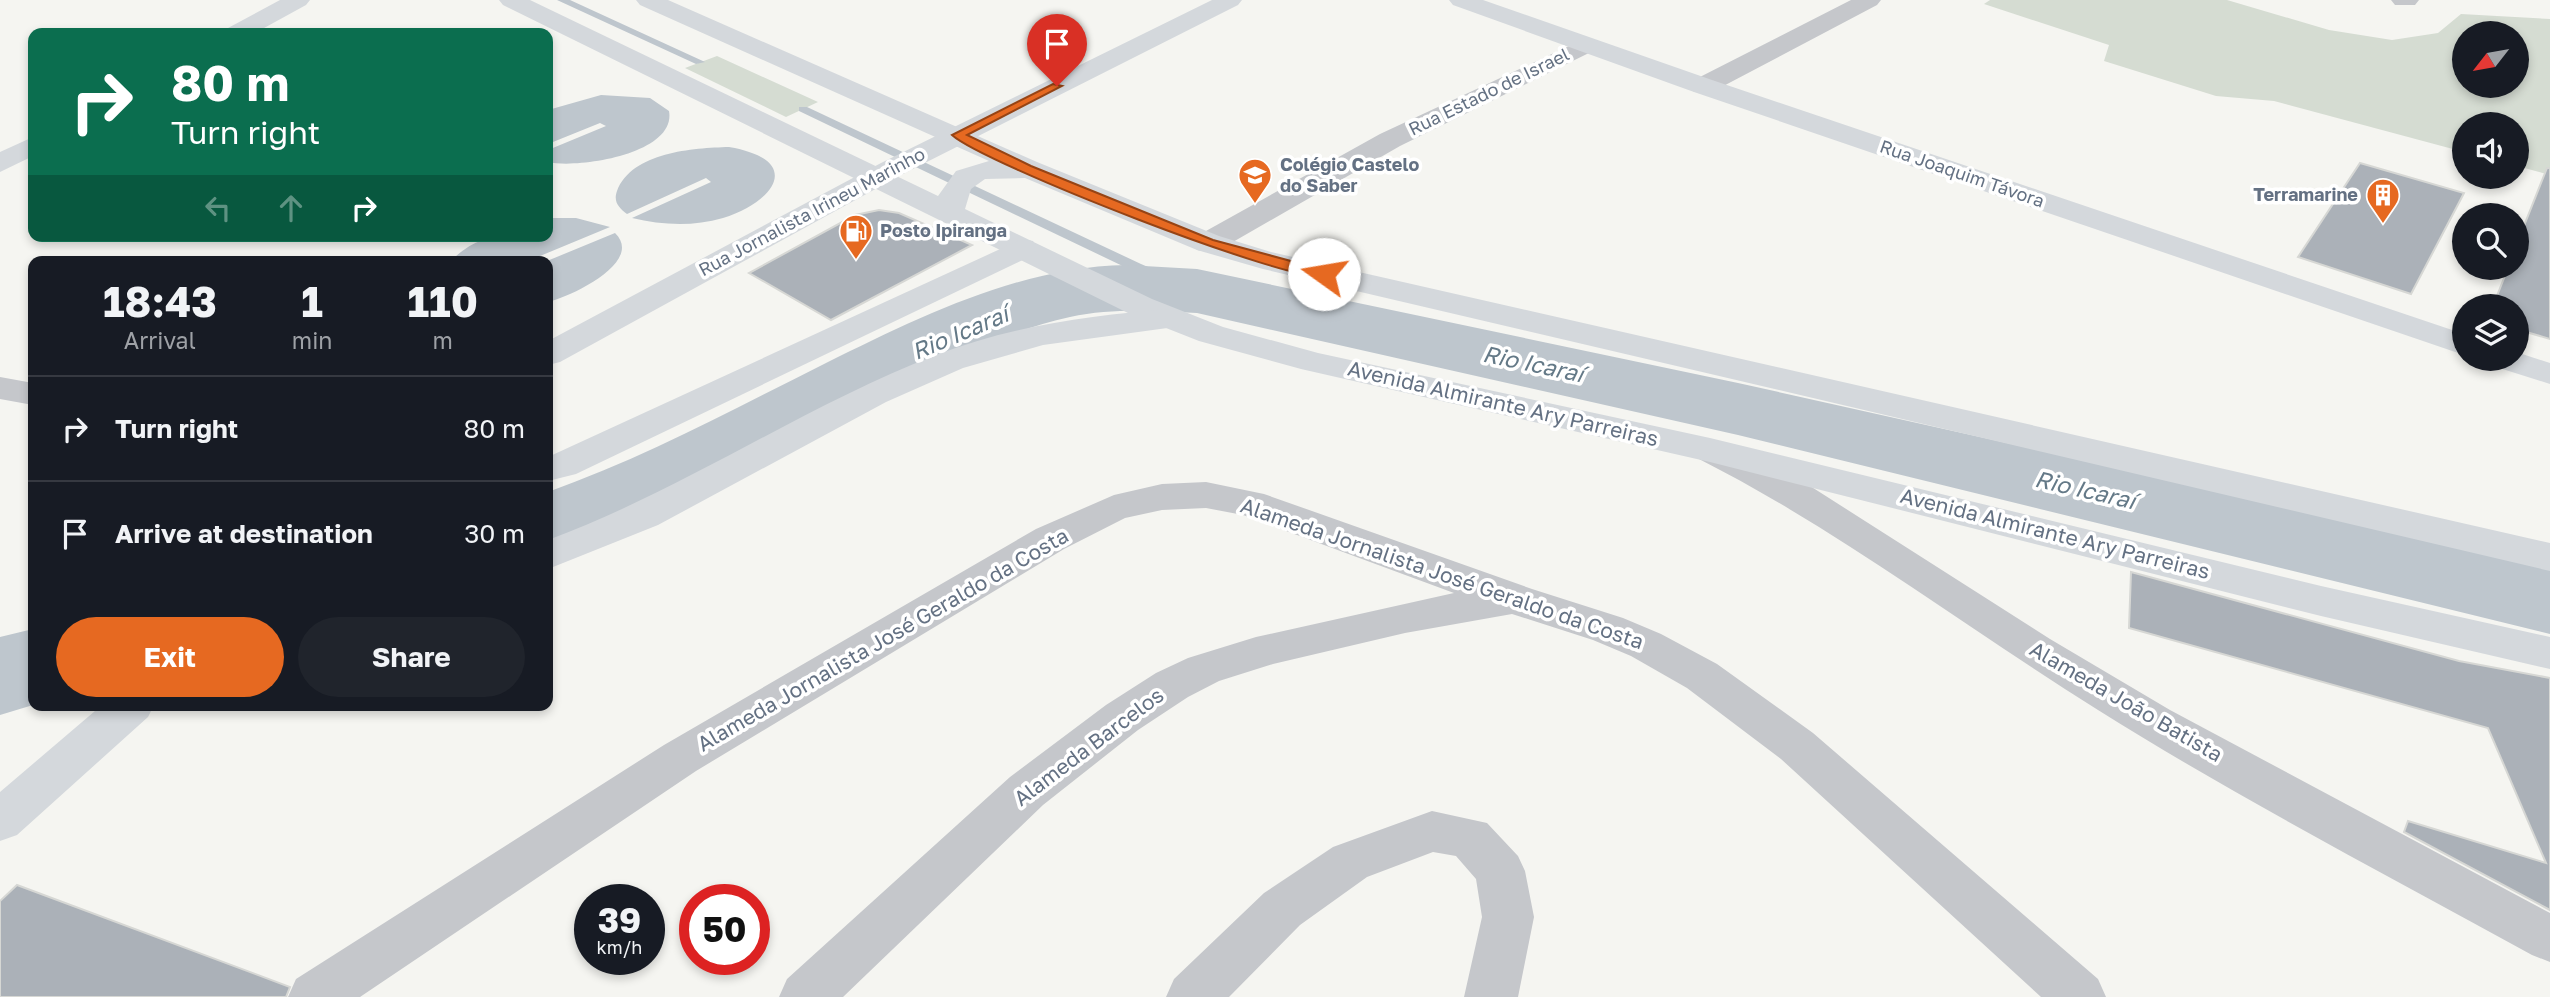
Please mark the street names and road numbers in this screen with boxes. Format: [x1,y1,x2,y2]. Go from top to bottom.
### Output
street label: Rua Estado de Israel [1405,43,1573,140]
street label: Rua Joaquim Távora [1877,135,2047,212]
street label: Rua Jornalista Irineu Marinho [695,142,929,280]
street label: Avenida Almirante Ary Parreiras [1345,355,1661,451]
street label: Avenida Almirante Ary Parreiras [1898,482,2213,584]
street label: Alameda Jornalista José Geraldo da Costa [1237,492,1647,654]
street label: Alameda Jornalista José Geraldo da Costa [692,522,1073,757]
street label: Alameda João Batista [2026,635,2227,767]
street label: Alameda Barcelos [1008,681,1168,811]

